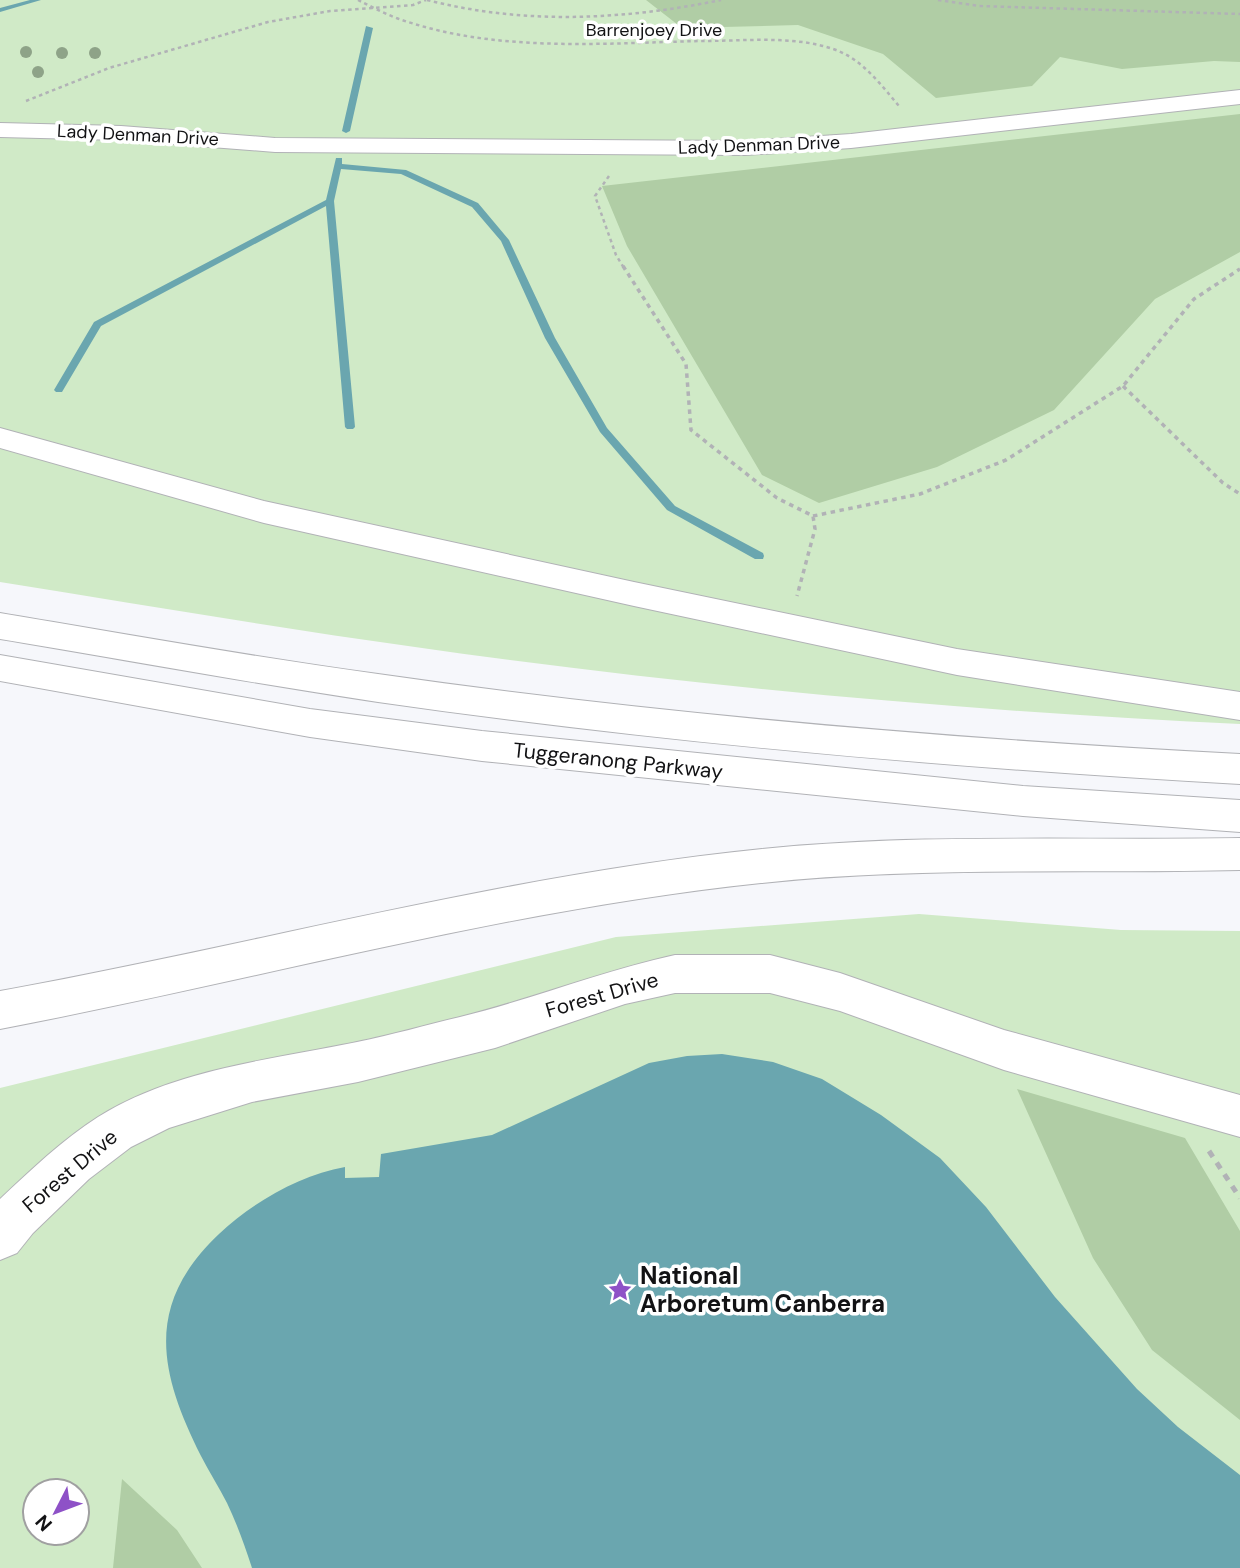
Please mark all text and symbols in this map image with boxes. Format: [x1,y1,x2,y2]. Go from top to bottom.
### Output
street label: Barrenjoey Drive [586,18,722,42]
street label: Lady Denman Drive [57,119,219,151]
street label: Lady Denman Drive [678,130,840,160]
street label: Tuggeranong Parkway [512,736,725,786]
street label: Forest Drive [542,966,662,1024]
street label: Forest Drive [17,1123,124,1219]
place label: National Arboretum Canberra [640,1260,885,1319]
place icon: National Arboretum Canberra [606,1276,634,1304]
north arrow [21,1477,91,1547]
text: N [30,1510,58,1537]

